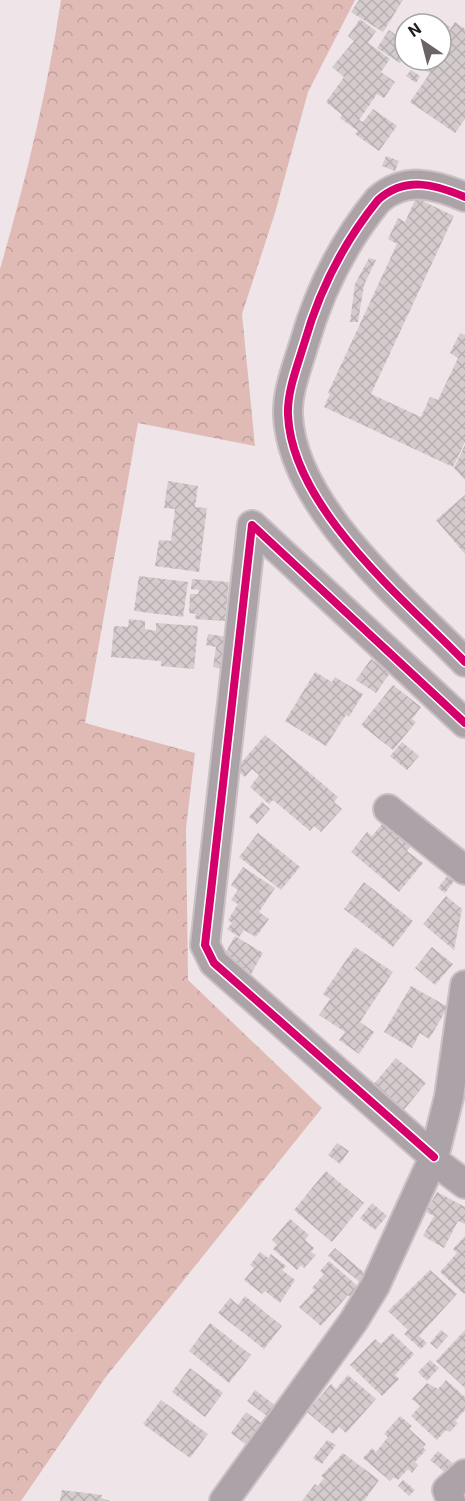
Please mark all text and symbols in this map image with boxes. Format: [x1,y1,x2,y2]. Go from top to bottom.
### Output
north arrow [393,12,453,72]
text: N [405,19,425,41]

